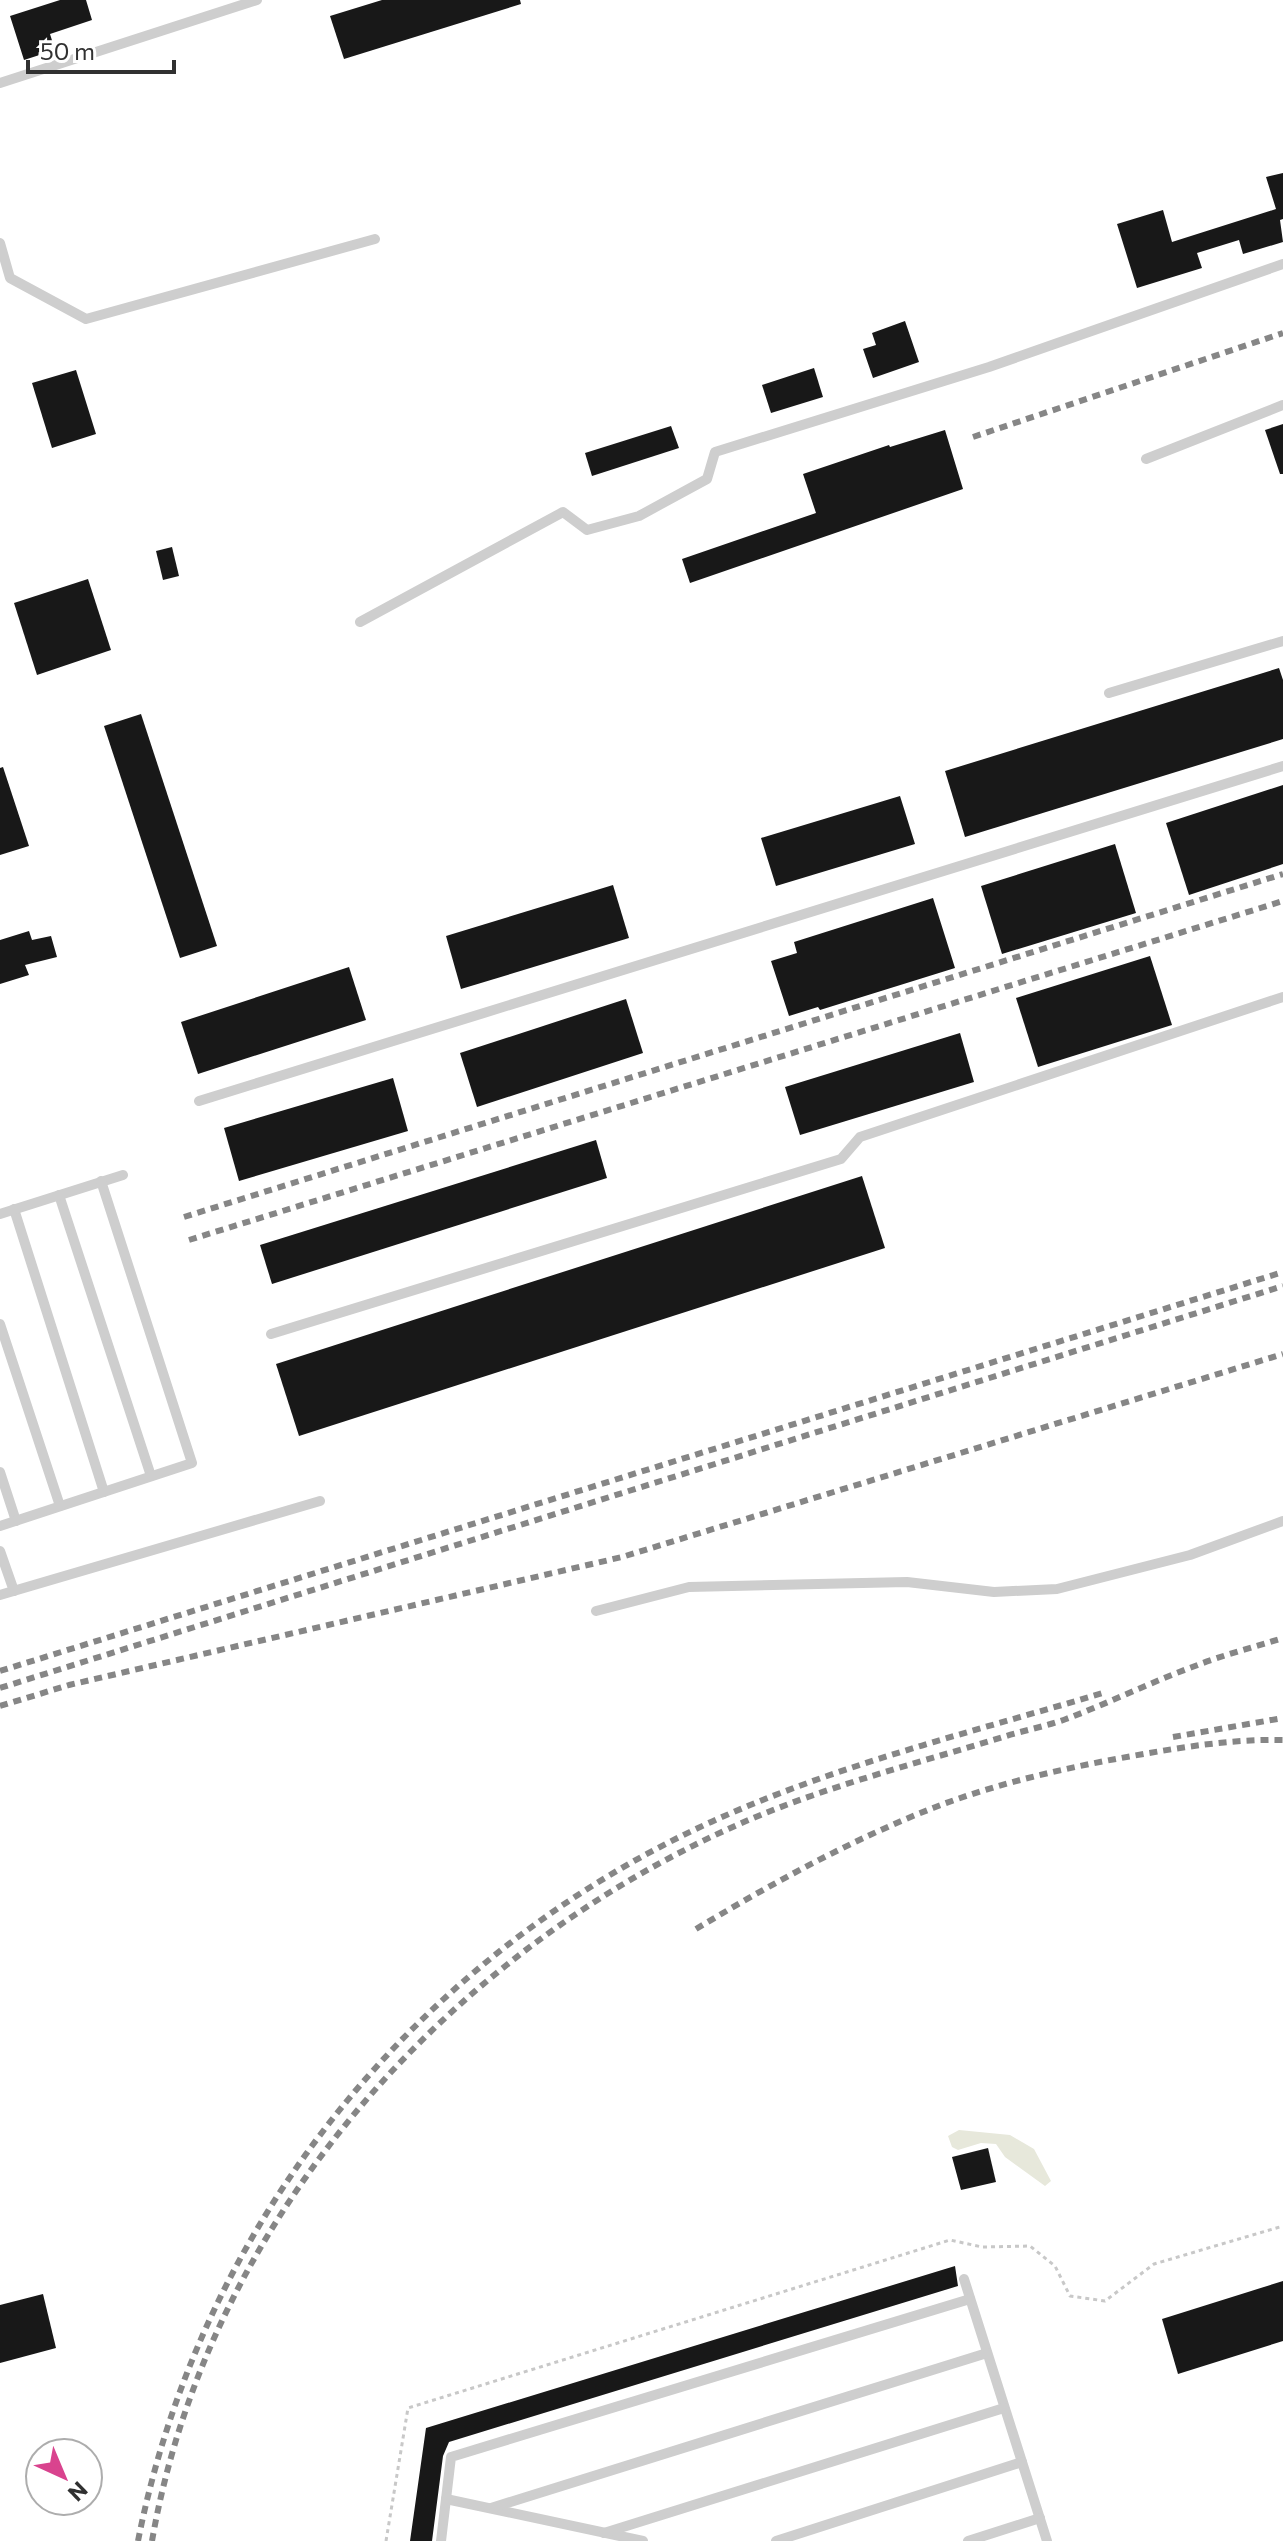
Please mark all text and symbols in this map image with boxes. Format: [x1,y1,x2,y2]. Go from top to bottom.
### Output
scale bar [28,24,174,74]
text: 50 m [40,36,95,65]
north arrow [24,2437,104,2517]
text: N [63,2476,94,2507]

